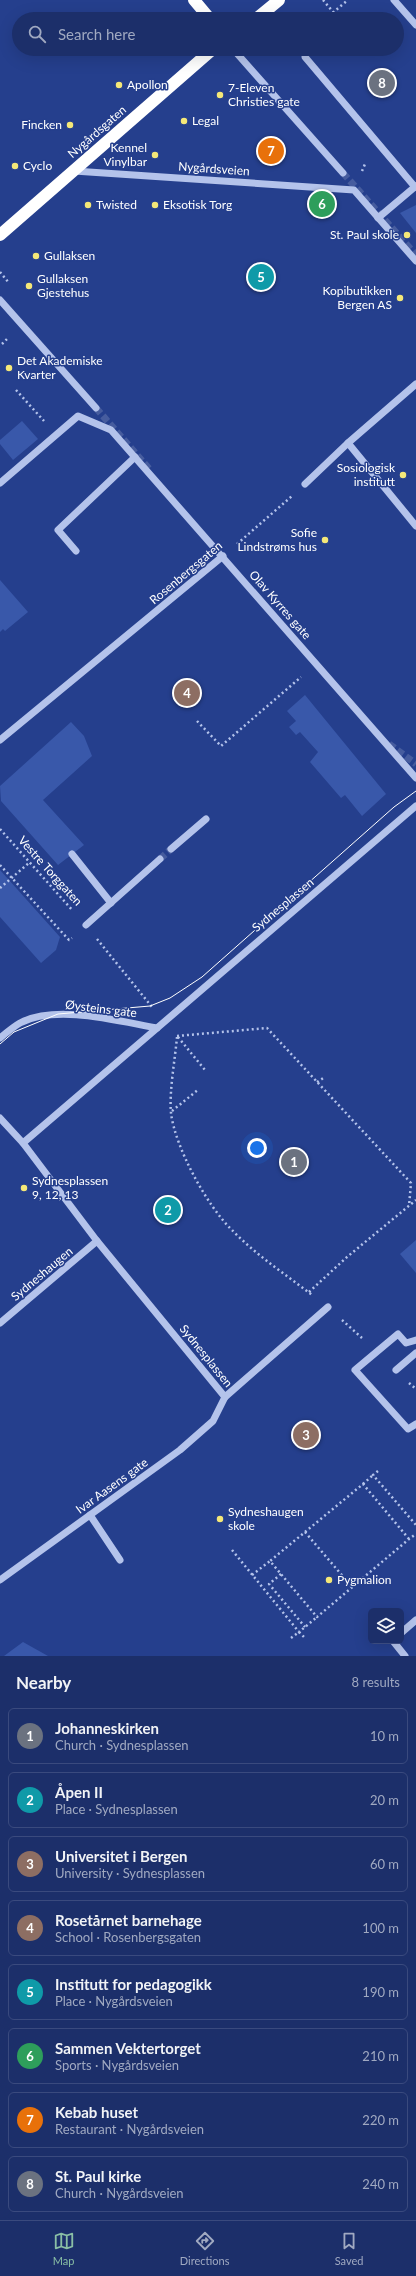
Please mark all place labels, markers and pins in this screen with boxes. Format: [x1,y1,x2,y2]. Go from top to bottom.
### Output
pin: 8 [369,68,395,98]
place label: Apollon [127,77,168,92]
marker: Apollon [114,80,124,90]
place label: 7-Eleven Christies gate [228,80,300,109]
marker: 7-Eleven Christies gate [215,90,225,100]
place label: Legal [192,113,219,128]
marker: Legal [179,116,189,126]
place label: Fincken [21,117,62,132]
marker: Fincken [65,120,75,130]
pin: 7 [258,136,284,166]
place label: Kennel Vinylbar [103,140,148,169]
marker: Kennel Vinylbar [150,150,160,160]
place label: Cyclo [23,158,52,173]
marker: Cyclo [10,161,20,171]
pin: 6 [309,189,335,219]
place label: Twisted [96,197,137,212]
place label: Eksotisk Torg [163,197,232,212]
marker: Twisted [83,200,93,210]
marker: Eksotisk Torg [150,200,160,210]
place label: St. Paul skole [330,227,399,242]
marker: St. Paul skole [402,230,412,240]
place label: Gullaksen [44,248,95,263]
marker: Gullaksen [31,251,41,261]
pin: 5 [248,262,274,292]
place label: Gullaksen Gjestehus [37,271,89,300]
marker: Gullaksen Gjestehus [24,281,34,291]
place label: Kopibutikken Bergen AS [322,283,392,312]
marker: Kopibutikken Bergen AS [395,293,405,303]
place label: Det Akademiske Kvarter [17,353,103,382]
marker: Det Akademiske Kvarter [4,363,14,373]
place label: Sosiologisk institutt [337,460,396,489]
marker: Sosiologisk institutt [398,470,408,480]
place label: Sofie Lindstrøms hus [237,525,317,554]
marker: Sofie Lindstrøms hus [320,535,330,545]
pin: 4 [174,678,200,708]
pin: 1 [281,1147,307,1177]
place label: Sydnesplassen 9, 12, 13 [32,1173,108,1202]
marker: Sydnesplassen 9, 12, 13 [19,1183,29,1193]
pin: 2 [155,1195,181,1225]
pin: 3 [293,1420,319,1450]
place label: Sydneshaugen skole [228,1504,304,1533]
marker: Sydneshaugen skole [215,1514,225,1524]
place label: Pygmalion [337,1572,392,1587]
marker: Pygmalion [324,1575,334,1585]

